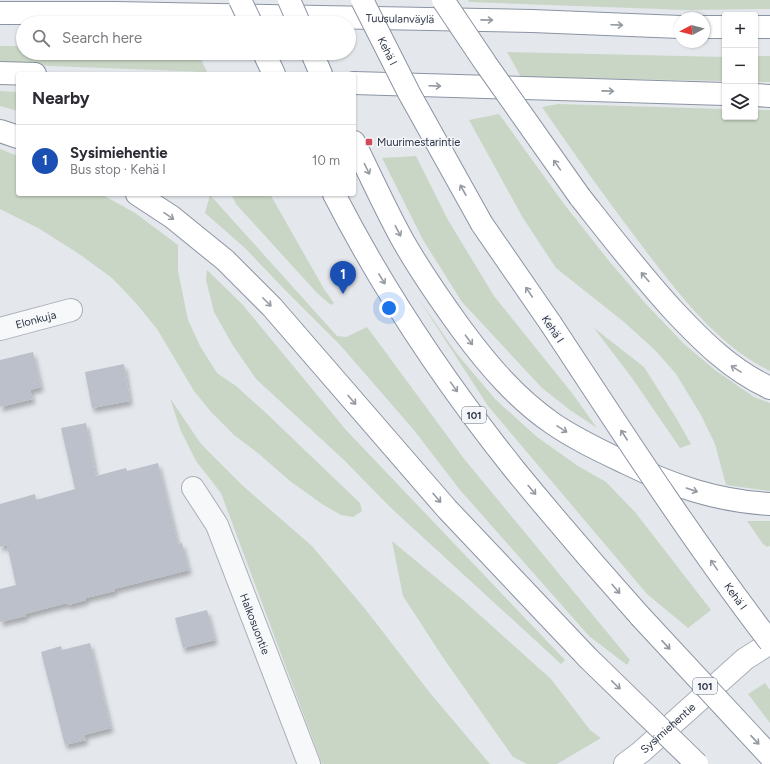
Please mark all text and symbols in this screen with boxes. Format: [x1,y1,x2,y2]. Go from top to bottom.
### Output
street label: Tuusulanväylä [366,12,434,26]
north arrow [674,12,710,48]
map controls [722,12,758,120]
button: + [722,12,758,48]
search box [16,16,356,60]
one-way arrow [480,17,493,24]
one-way arrow [610,21,623,28]
icon: search [30,27,52,49]
text: Search here [62,29,142,47]
street label: Kehä I [375,35,400,67]
button: − [722,48,758,84]
one-way arrow [428,82,441,90]
button: layers [722,84,758,120]
text: Nearby [32,88,90,108]
one-way arrow [601,88,614,95]
place label: Muurimestarintie [377,136,460,149]
marker: Muurimestarintie [364,137,374,147]
text: Sysimiehentie [70,144,168,162]
text: 1 [42,153,48,168]
text: 10 m [312,153,340,168]
one-way arrow [553,160,561,171]
text: Bus stop · Kehä I [70,162,166,177]
one-way arrow [364,163,371,175]
one-way arrow [459,184,466,196]
one-way arrow [164,212,175,220]
one-way arrow [395,225,402,237]
pin: 1 [330,261,356,294]
one-way arrow [640,272,649,282]
one-way arrow [378,273,386,284]
one-way arrow [525,287,533,298]
one-way arrow [262,297,272,306]
your location [379,298,399,318]
street label: Elonkuja [14,308,58,332]
street label: Kehä I [539,313,566,345]
one-way arrow [465,334,474,345]
one-way arrow [730,364,742,372]
one-way arrow [450,381,458,392]
one-way arrow [347,395,356,405]
road number: 101 [462,407,486,423]
one-way arrow [557,425,568,434]
one-way arrow [620,430,628,441]
one-way arrow [528,485,537,496]
one-way arrow [686,487,698,495]
one-way arrow [432,493,442,503]
one-way arrow [710,560,718,571]
street label: Kehä I [721,581,749,612]
one-way arrow [612,584,621,595]
street label: Halkosuontie [237,592,272,656]
one-way arrow [662,640,671,650]
road number: 101 [693,678,717,694]
one-way arrow [611,680,621,690]
street label: Sysimiehentie [638,700,698,756]
one-way arrow [750,735,760,745]

